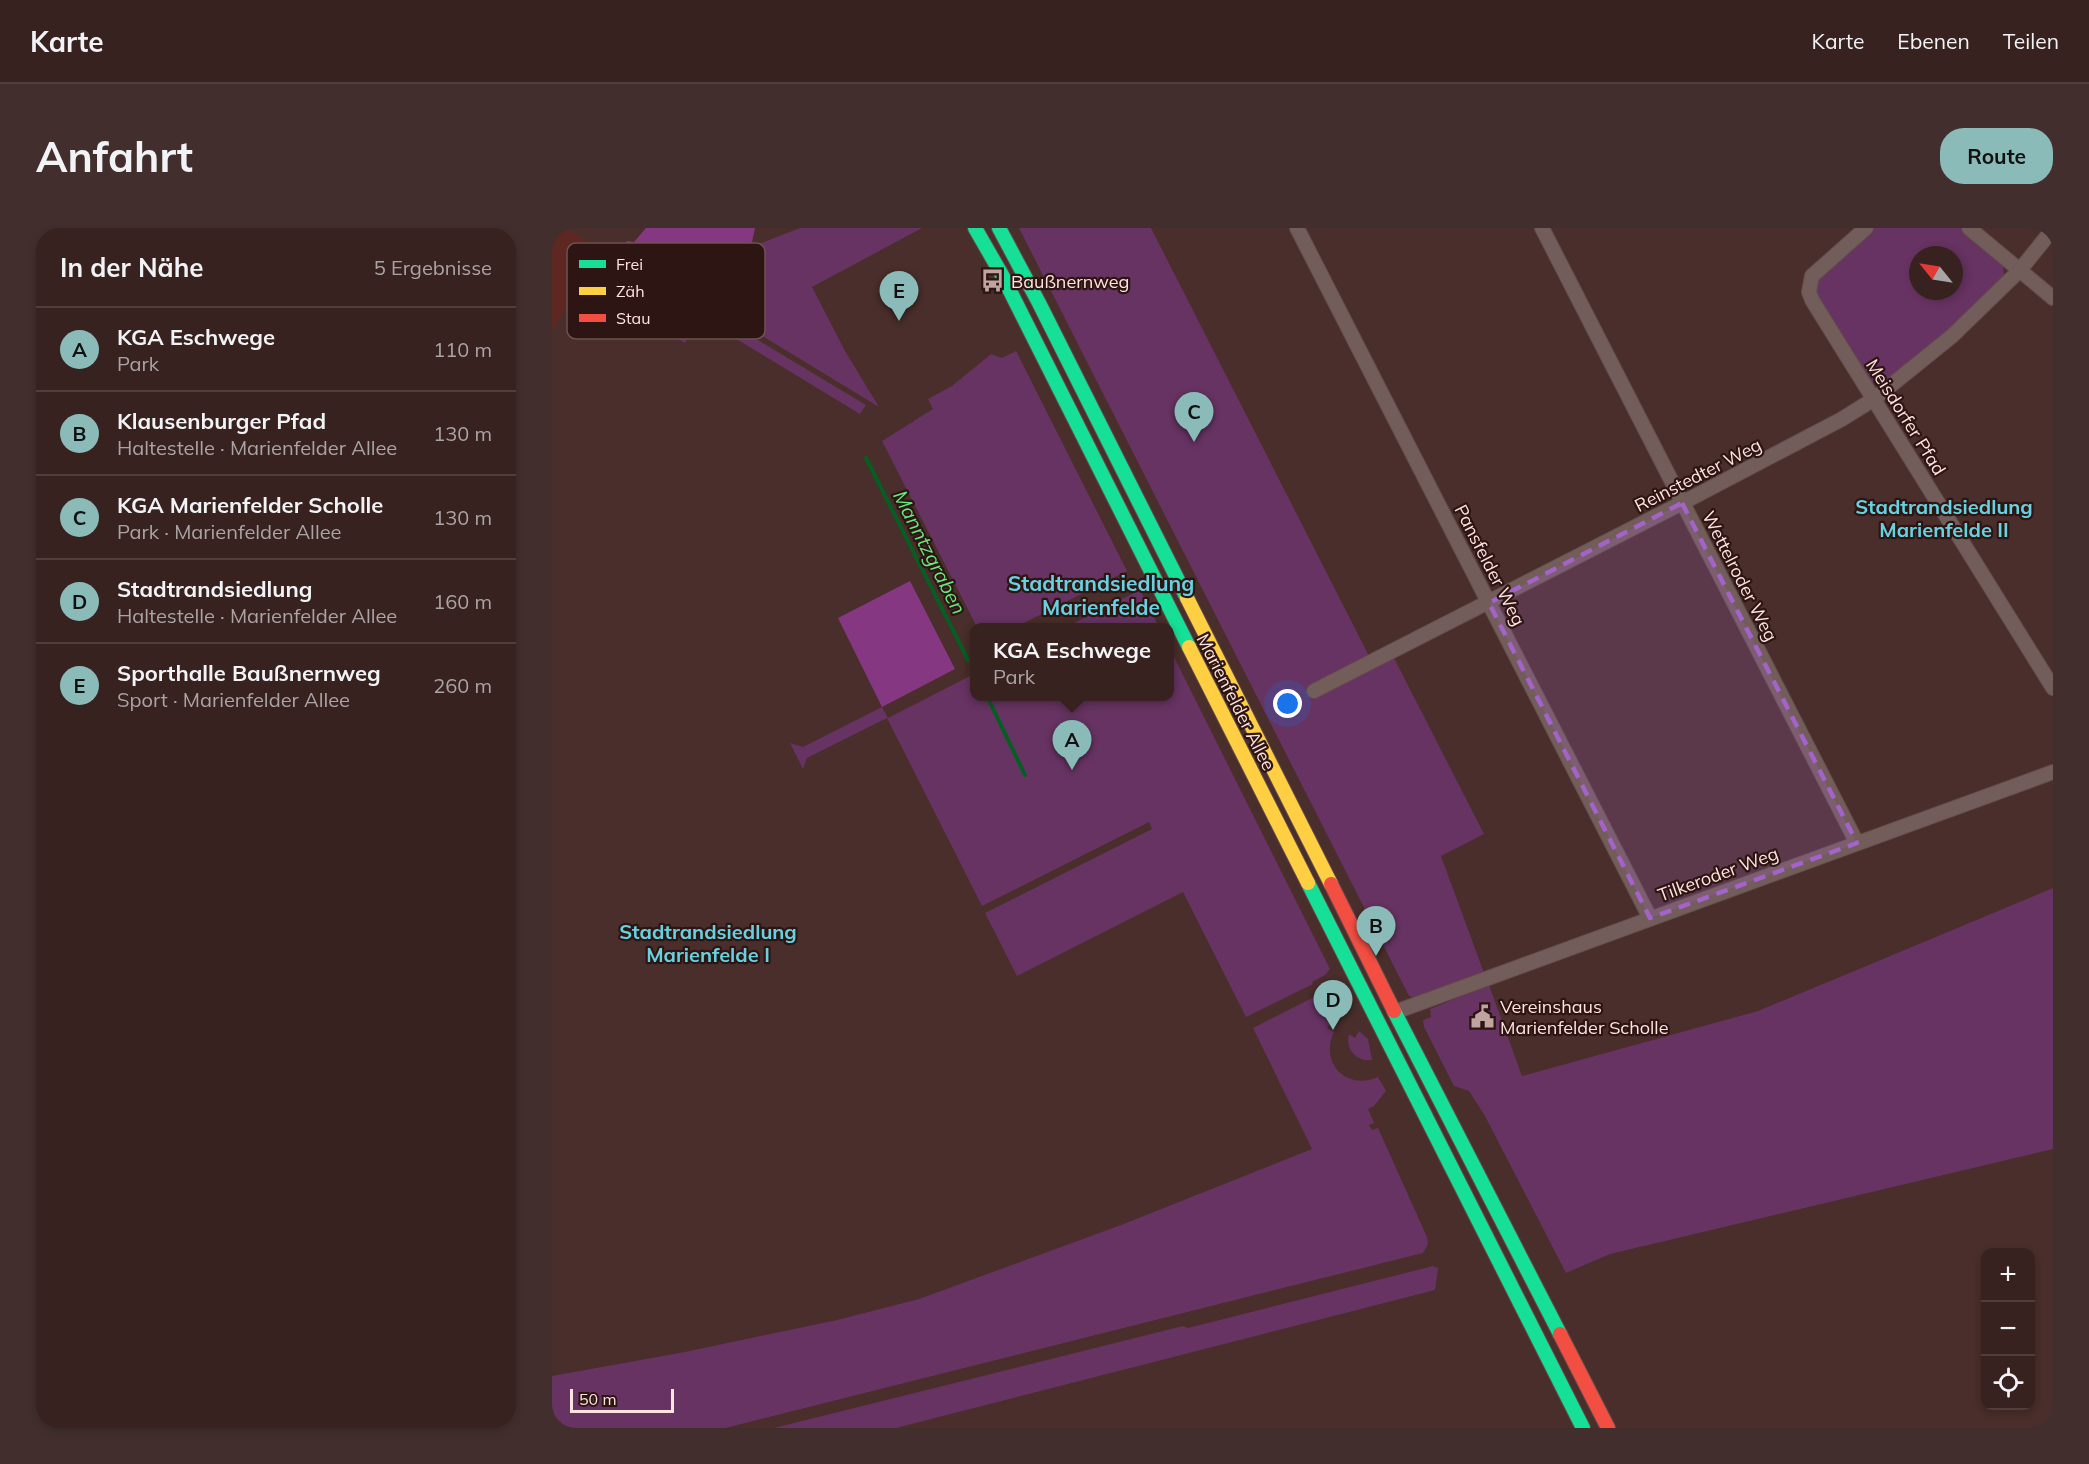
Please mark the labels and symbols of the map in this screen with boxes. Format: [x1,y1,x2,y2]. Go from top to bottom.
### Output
legend [567,243,765,339]
north arrow [1909,246,1963,300]
text: Frei [616,254,643,274]
bus stop icon: Baußnernweg [980,268,1006,294]
place label: Baußnernweg [1011,270,1129,293]
pin: E [880,272,918,321]
text: Zäh [616,281,645,301]
text: Stau [616,308,650,328]
street label: Meisdorfer Pfad [1861,355,1951,479]
pin: C [1174,392,1214,442]
street label: Reinstedter Weg [1631,433,1765,517]
water label: Manntzgraben [888,486,972,618]
district label: Stadtrandsiedlung Marienfelde II [1855,494,2033,542]
street label: Pansfelder Weg [1450,501,1530,629]
street label: Wettelroder Weg [1697,507,1783,645]
district label: Stadtrandsiedlung Marienfelde [1008,570,1194,620]
street label: Marienfelder Allee [1192,630,1280,774]
your location [1273,689,1302,718]
pin: A [1052,720,1092,770]
street label: Tilkeroder Weg [1655,842,1781,906]
pin: B [1356,906,1396,956]
district label: Stadtrandsiedlung Marienfelde I [619,919,797,967]
pin: D [1314,980,1352,1030]
place label: Vereinshaus Marienfelder Scholle [1500,995,1668,1039]
public building icon: Vereinshaus Marienfelder Scholle [1469,1003,1495,1029]
scale bar [570,1386,674,1414]

